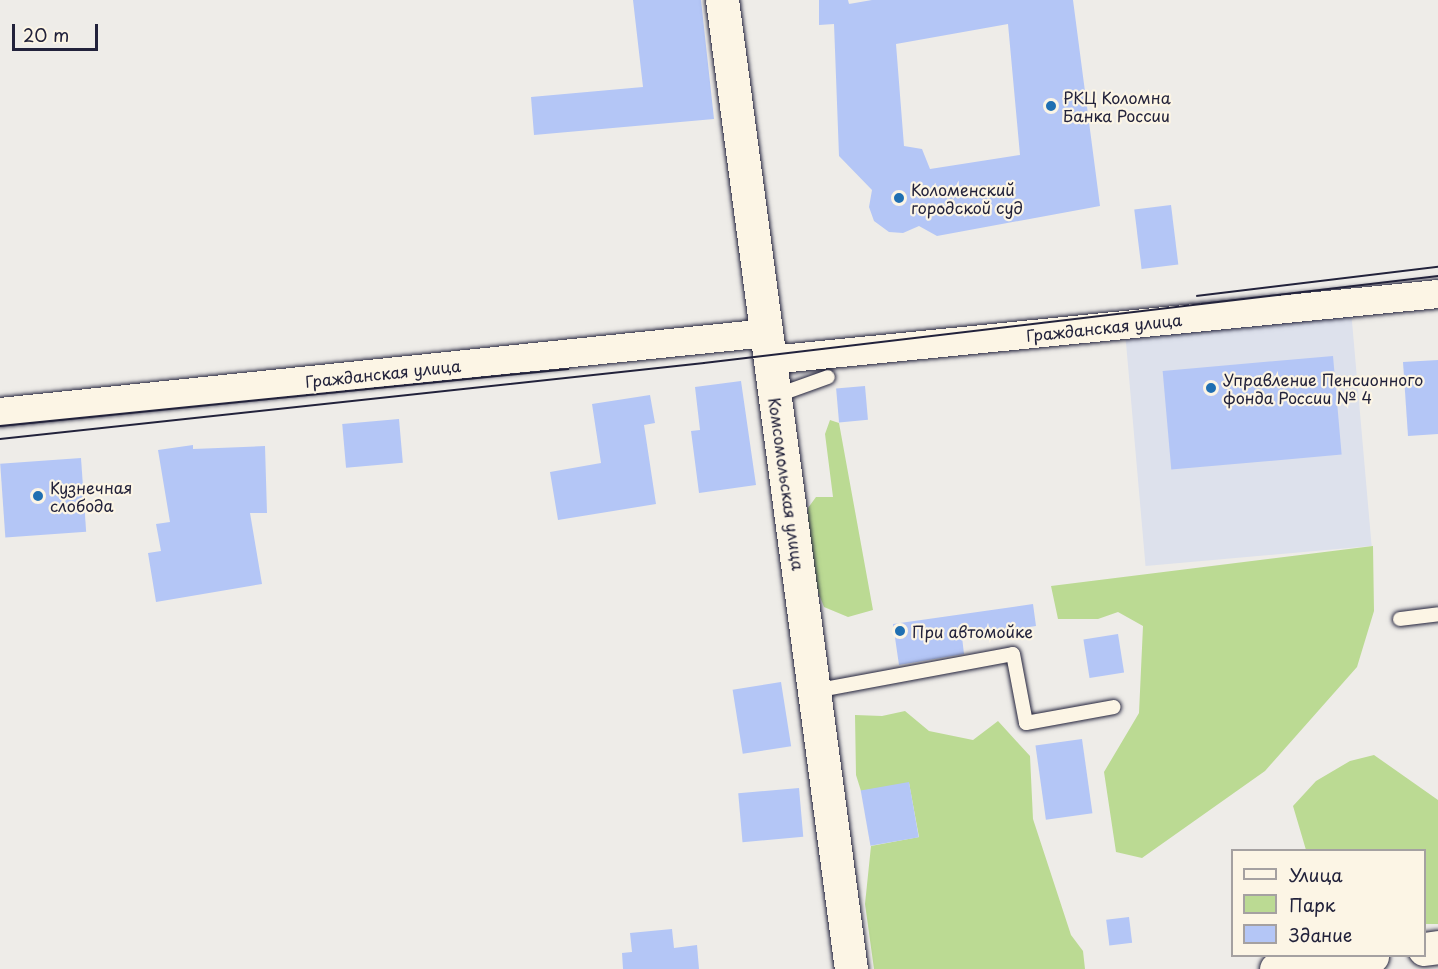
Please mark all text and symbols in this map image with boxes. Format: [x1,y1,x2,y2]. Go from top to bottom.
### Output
scale bar [15,12,100,50]
text: 20 m [23,21,69,48]
place label: РКЦ Коломна Банка России [1063,87,1171,125]
marker: РКЦ Коломна Банка России [1044,99,1058,113]
place label: Коломенский городской суд [911,179,1023,217]
marker: Коломенский городской суд [892,191,906,205]
street label: Гражданская улица [1025,309,1183,345]
street label: Гражданская улица [304,355,462,391]
place label: Управление Пенсионного фонда России № 4 [1223,369,1424,407]
marker: Управление Пенсионного фонда России № 4 [1204,381,1218,395]
street label: Комсомольская улица [765,396,809,572]
place label: Кузнечная слобода [50,477,132,515]
marker: Кузнечная слобода [31,489,45,503]
place label: При автомойке [912,621,1034,641]
marker: При автомойке [893,624,907,638]
legend [1231,849,1426,957]
text: Улица [1289,861,1343,888]
text: Парк [1289,891,1335,918]
text: Здание [1289,921,1352,948]

